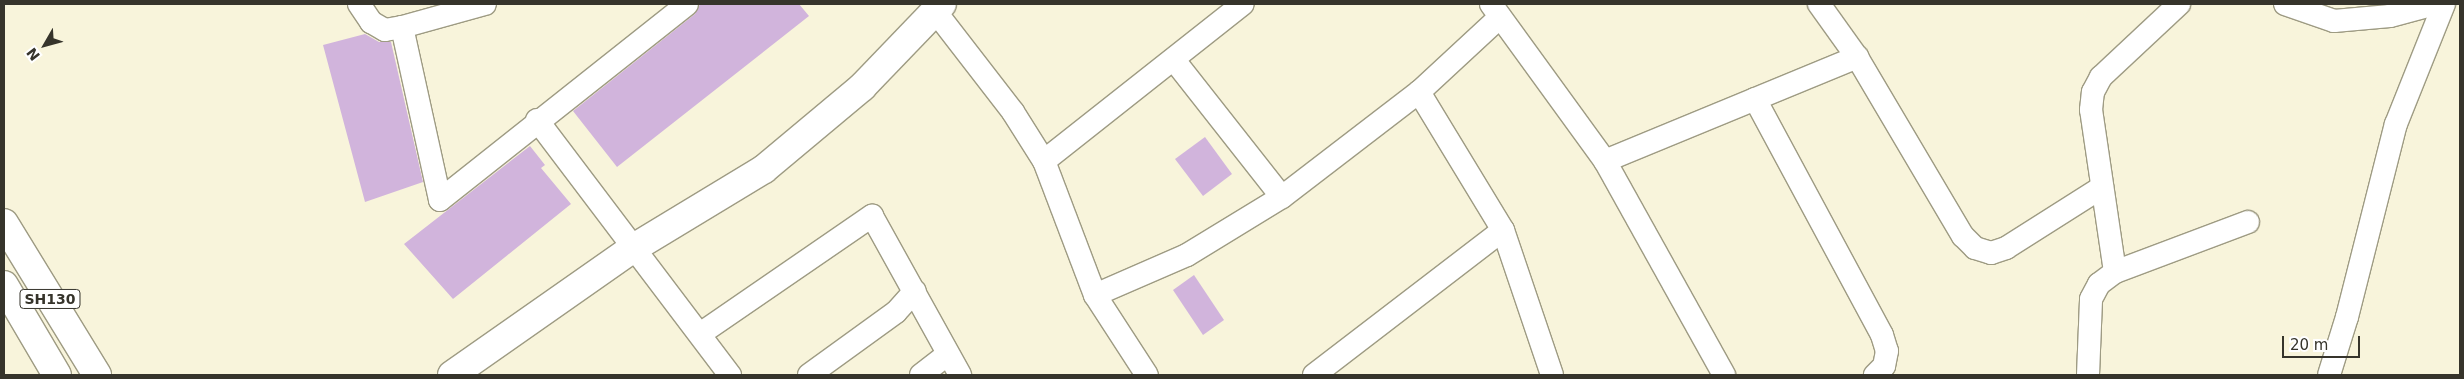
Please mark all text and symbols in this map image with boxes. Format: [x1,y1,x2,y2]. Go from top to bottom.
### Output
north arrow [20,20,70,70]
text: N [23,45,43,64]
road number: SH130 [19,288,81,310]
scale bar [2284,326,2362,358]
text: 20 m [2290,336,2328,354]

